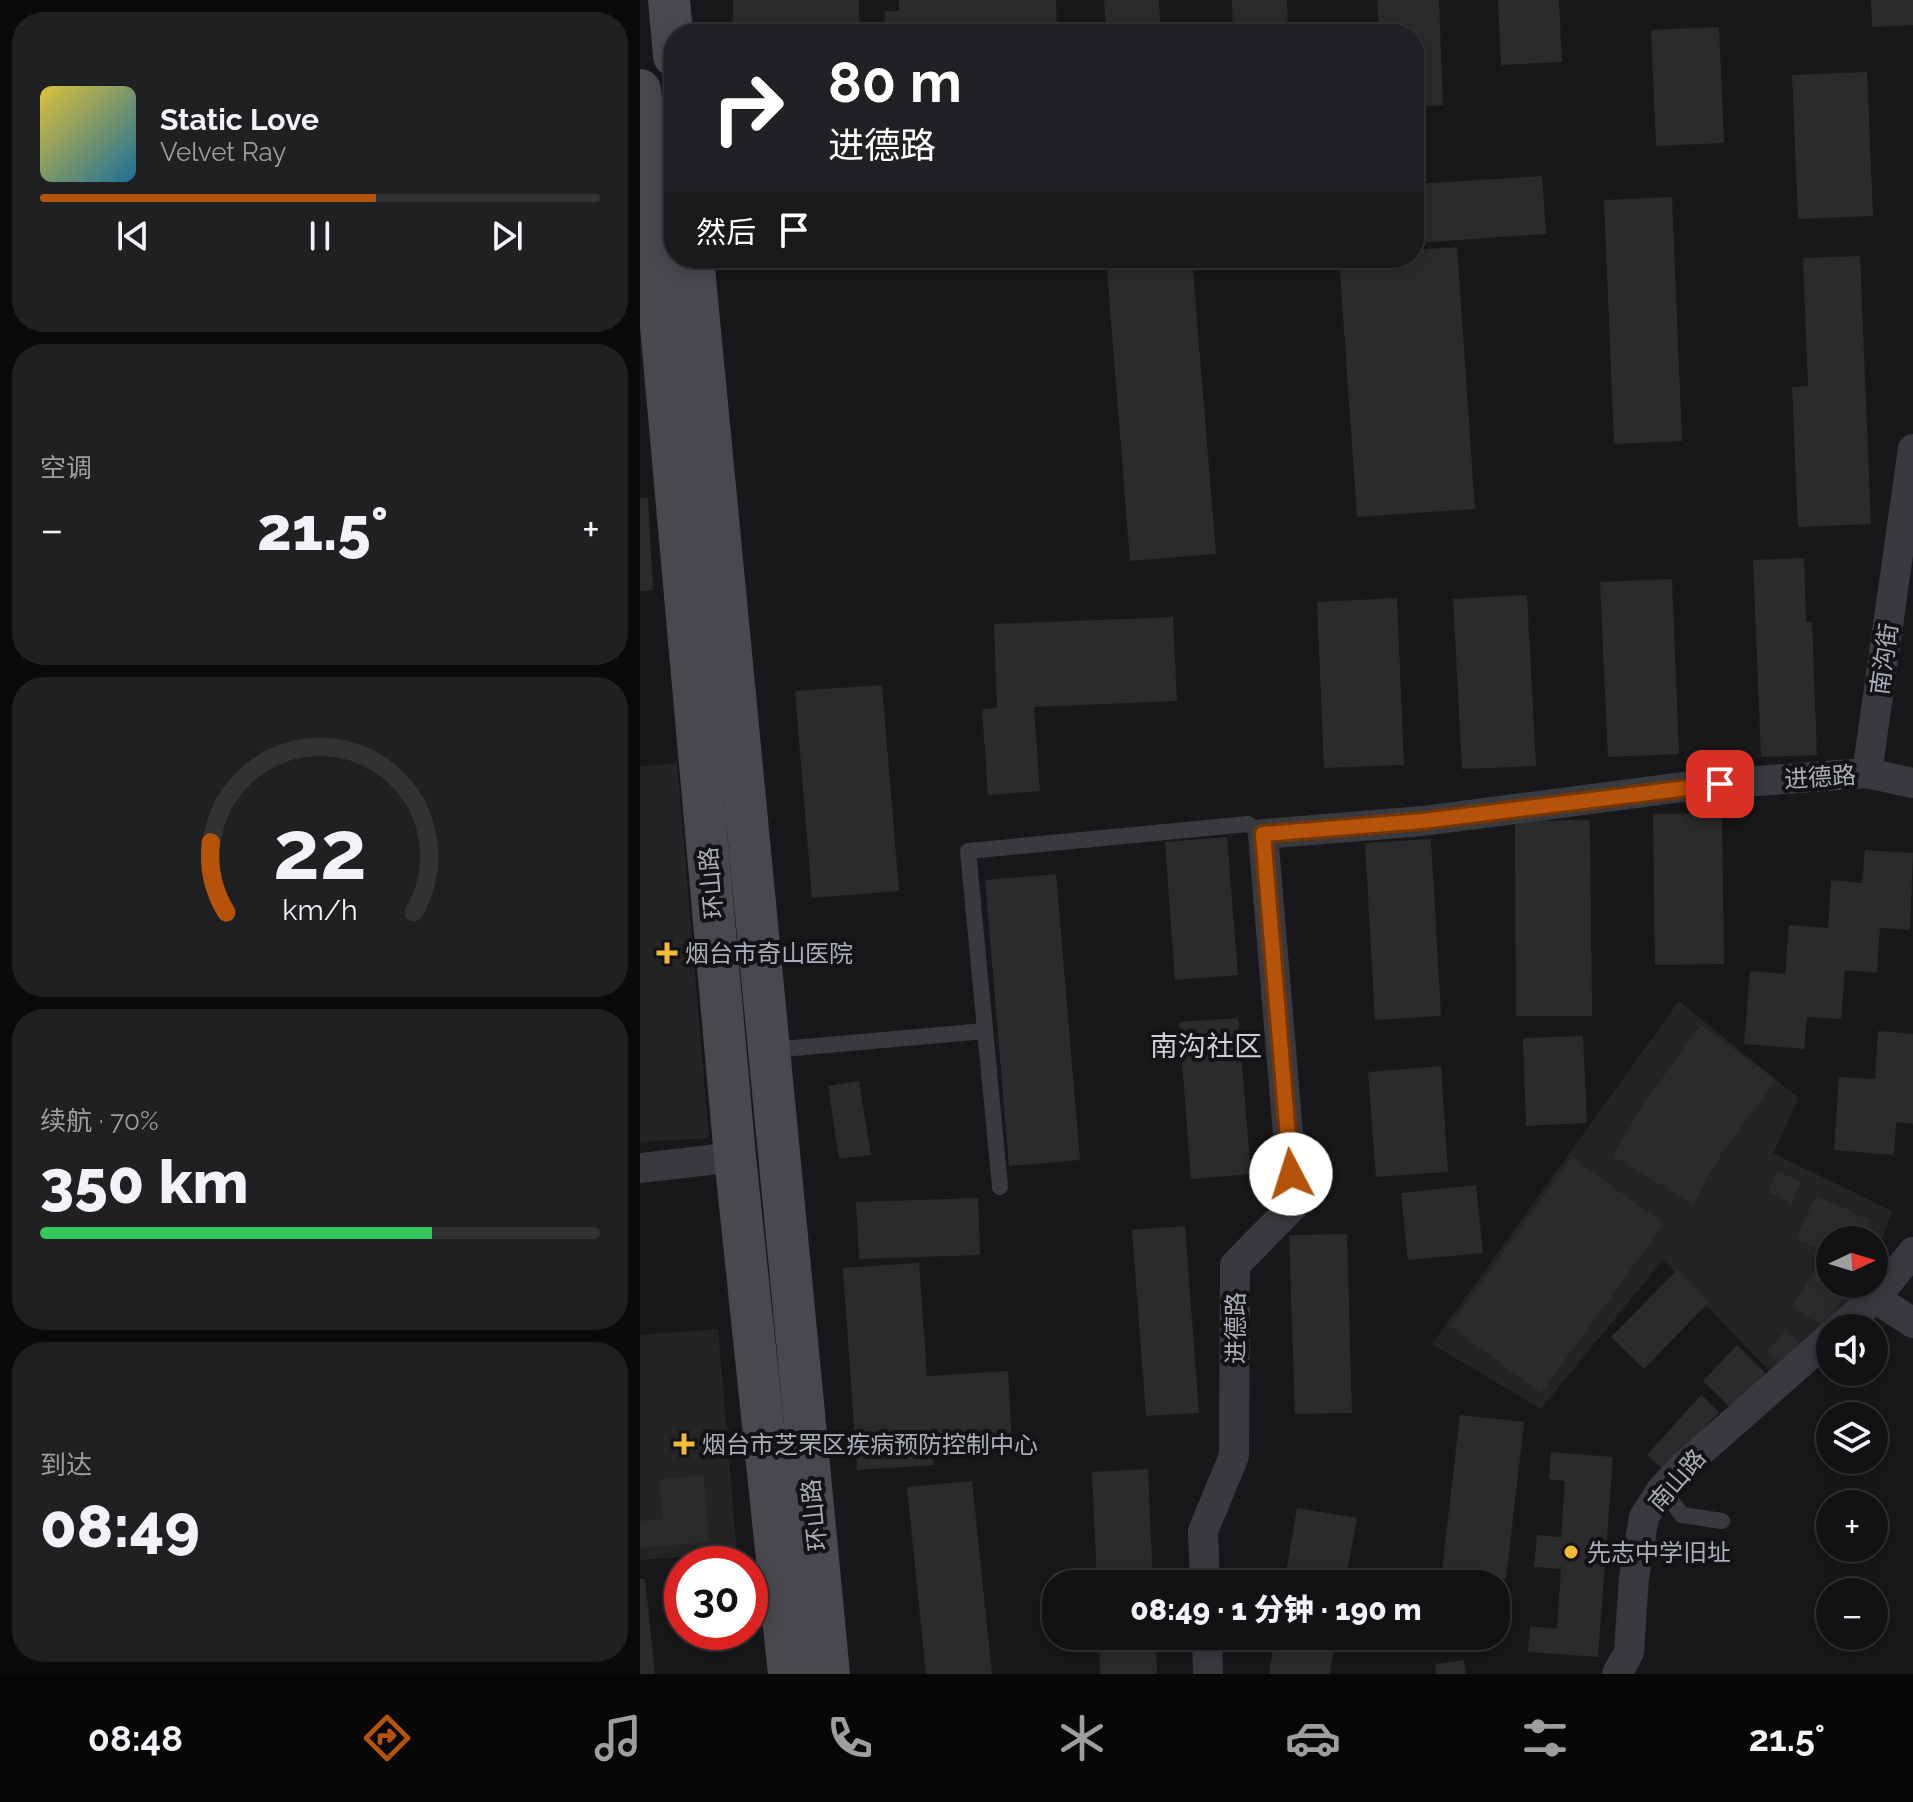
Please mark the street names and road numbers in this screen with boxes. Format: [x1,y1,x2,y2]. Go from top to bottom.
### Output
street label: 南沟街 [1865,621,1903,697]
street label: 进德路 [1783,760,1857,794]
street label: 环山路 [693,846,729,920]
street label: 进德路 [1221,1292,1250,1364]
street label: 南山路 [1642,1443,1712,1517]
street label: 环山路 [796,1478,832,1552]

